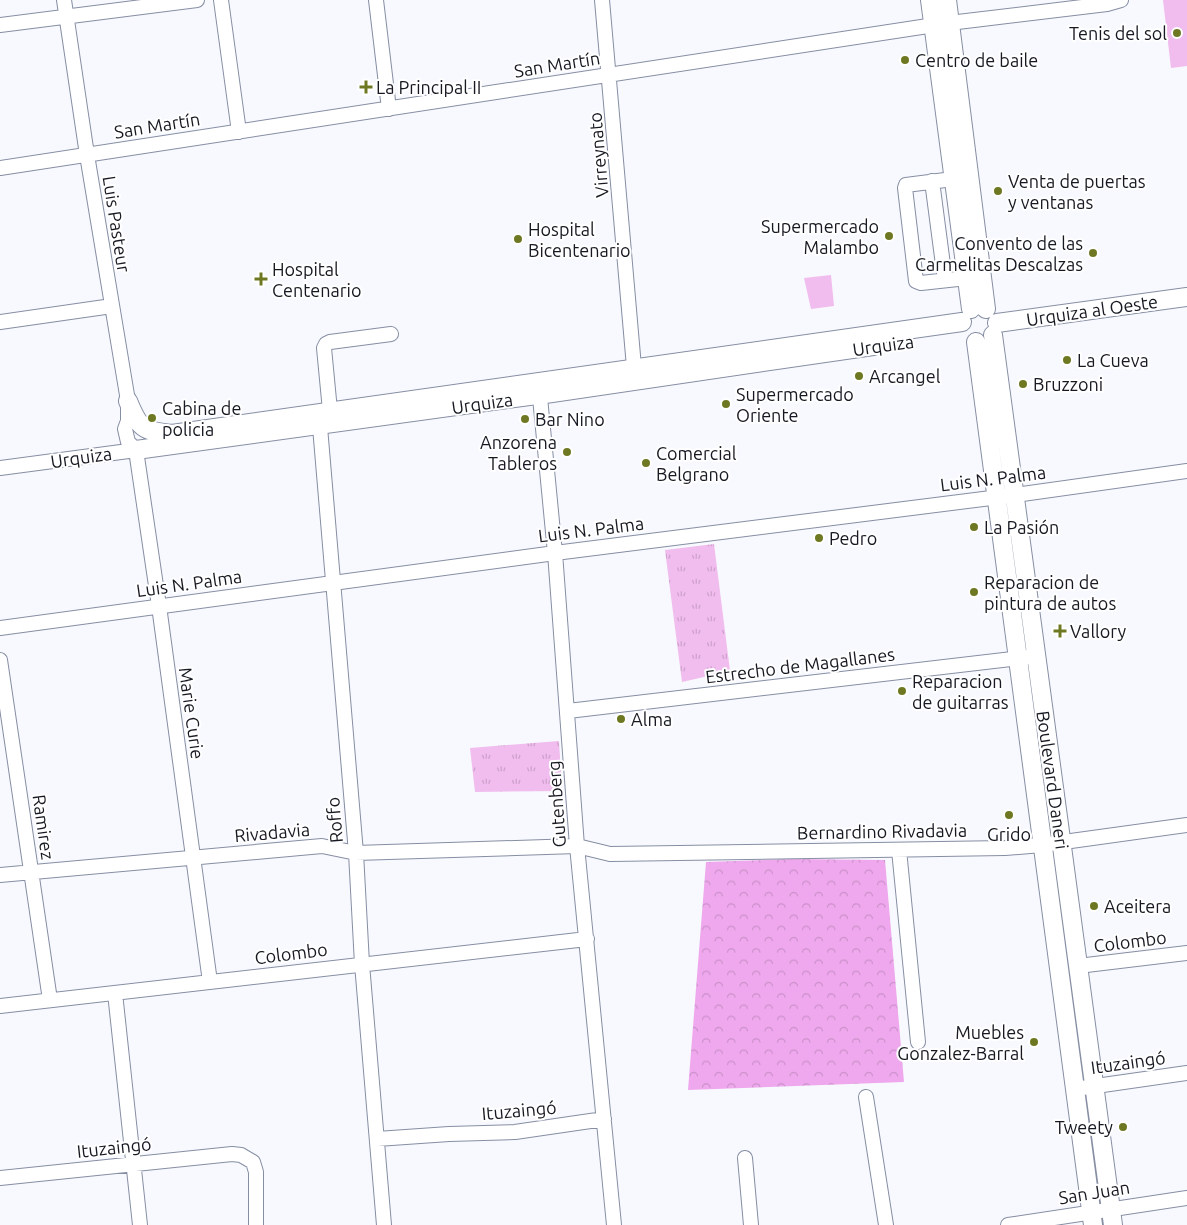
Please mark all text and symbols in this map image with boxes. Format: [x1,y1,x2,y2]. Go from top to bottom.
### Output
place label: Tenis del sol [1069,23,1167,43]
marker: Tenis del sol [1171,27,1183,39]
street label: San Martín [513,47,601,81]
place label: Centro de baile [915,50,1038,70]
marker: Centro de baile [899,54,911,66]
place label: La Principal II [376,77,481,97]
marker: La Principal II [360,81,372,93]
street label: San Martín [113,108,201,142]
street label: Virreynato [584,111,612,199]
place label: Venta de puertas y ventanas [1008,171,1146,212]
street label: Luis Pasteur [99,174,135,274]
marker: Venta de puertas y ventanas [992,185,1004,197]
place label: Supermercado Malambo [761,216,879,257]
place label: Hospital Bicentenario [528,219,631,260]
marker: Supermercado Malambo [883,230,895,242]
marker: Hospital Bicentenario [512,233,524,245]
place label: Convento de las Carmelitas Descalzas [915,233,1083,274]
marker: Convento de las Carmelitas Descalzas [1087,247,1099,259]
place label: Hospital Centenario [272,259,361,300]
marker: Hospital Centenario [254,272,268,286]
street label: Urquiza al Oeste [1025,291,1159,329]
street label: Urquiza [851,331,915,359]
place label: La Cueva [1077,350,1149,370]
marker: La Cueva [1061,354,1073,366]
place label: Arcangel [869,366,941,386]
marker: Arcangel [853,370,865,382]
place label: Bruzzoni [1033,374,1103,394]
marker: Bruzzoni [1017,378,1029,390]
place label: Supermercado Oriente [736,384,854,425]
street label: Urquiza [450,389,514,417]
place label: Cabina de policia [162,398,241,439]
marker: Supermercado Oriente [720,398,732,410]
place label: Bar Nino [535,409,605,429]
marker: Cabina de policia [146,412,158,424]
marker: Bar Nino [519,413,531,425]
place label: Anzorena Tableros [480,432,557,473]
street label: Urquiza [49,443,113,471]
place label: Comercial Belgrano [656,443,737,484]
marker: Anzorena Tableros [561,446,573,458]
marker: Comercial Belgrano [640,457,652,469]
street label: Luis N. Palma [939,462,1047,494]
street label: Luis N. Palma [537,513,645,545]
place label: La Pasión [984,517,1059,537]
marker: La Pasión [968,521,980,533]
place label: Pedro [829,528,877,548]
marker: Pedro [813,532,825,544]
street label: Luis N. Palma [135,566,243,600]
place label: Reparacion de pintura de autos [984,572,1116,613]
marker: Reparacion de pintura de autos [968,586,980,598]
place label: Vallory [1070,621,1127,641]
marker: Vallory [1054,625,1066,637]
street label: Estrecho de Magallanes [704,643,896,687]
street label: Marie Curie [176,666,208,760]
place label: Reparacion de guitarras [912,671,1009,712]
marker: Reparacion de guitarras [896,685,908,697]
place label: Alma [631,709,672,729]
street label: Boulevard Daneri [1033,709,1073,851]
marker: Alma [615,713,627,725]
street label: Gutenberg [543,760,569,848]
street label: Ramirez [30,793,58,861]
street label: Roffo [322,796,346,844]
marker: Grido [1003,809,1015,821]
street label: Rivadavia [233,819,311,845]
street label: Bernardino Rivadavia [797,820,967,842]
place label: Grido [987,824,1031,844]
place label: Aceitera [1104,896,1171,916]
marker: Aceitera [1088,900,1100,912]
street label: Colombo [1092,927,1168,955]
street label: Colombo [253,939,329,967]
place label: Muebles Gonzalez-Barral [897,1022,1024,1063]
marker: Muebles Gonzalez-Barral [1028,1036,1040,1048]
street label: Ituzaingó [1089,1047,1167,1077]
street label: Ituzaingó [481,1097,557,1123]
place label: Tweety [1055,1117,1113,1137]
marker: Tweety [1117,1121,1129,1133]
street label: Ituzaingó [76,1133,152,1161]
street label: San Juan [1057,1177,1131,1207]

